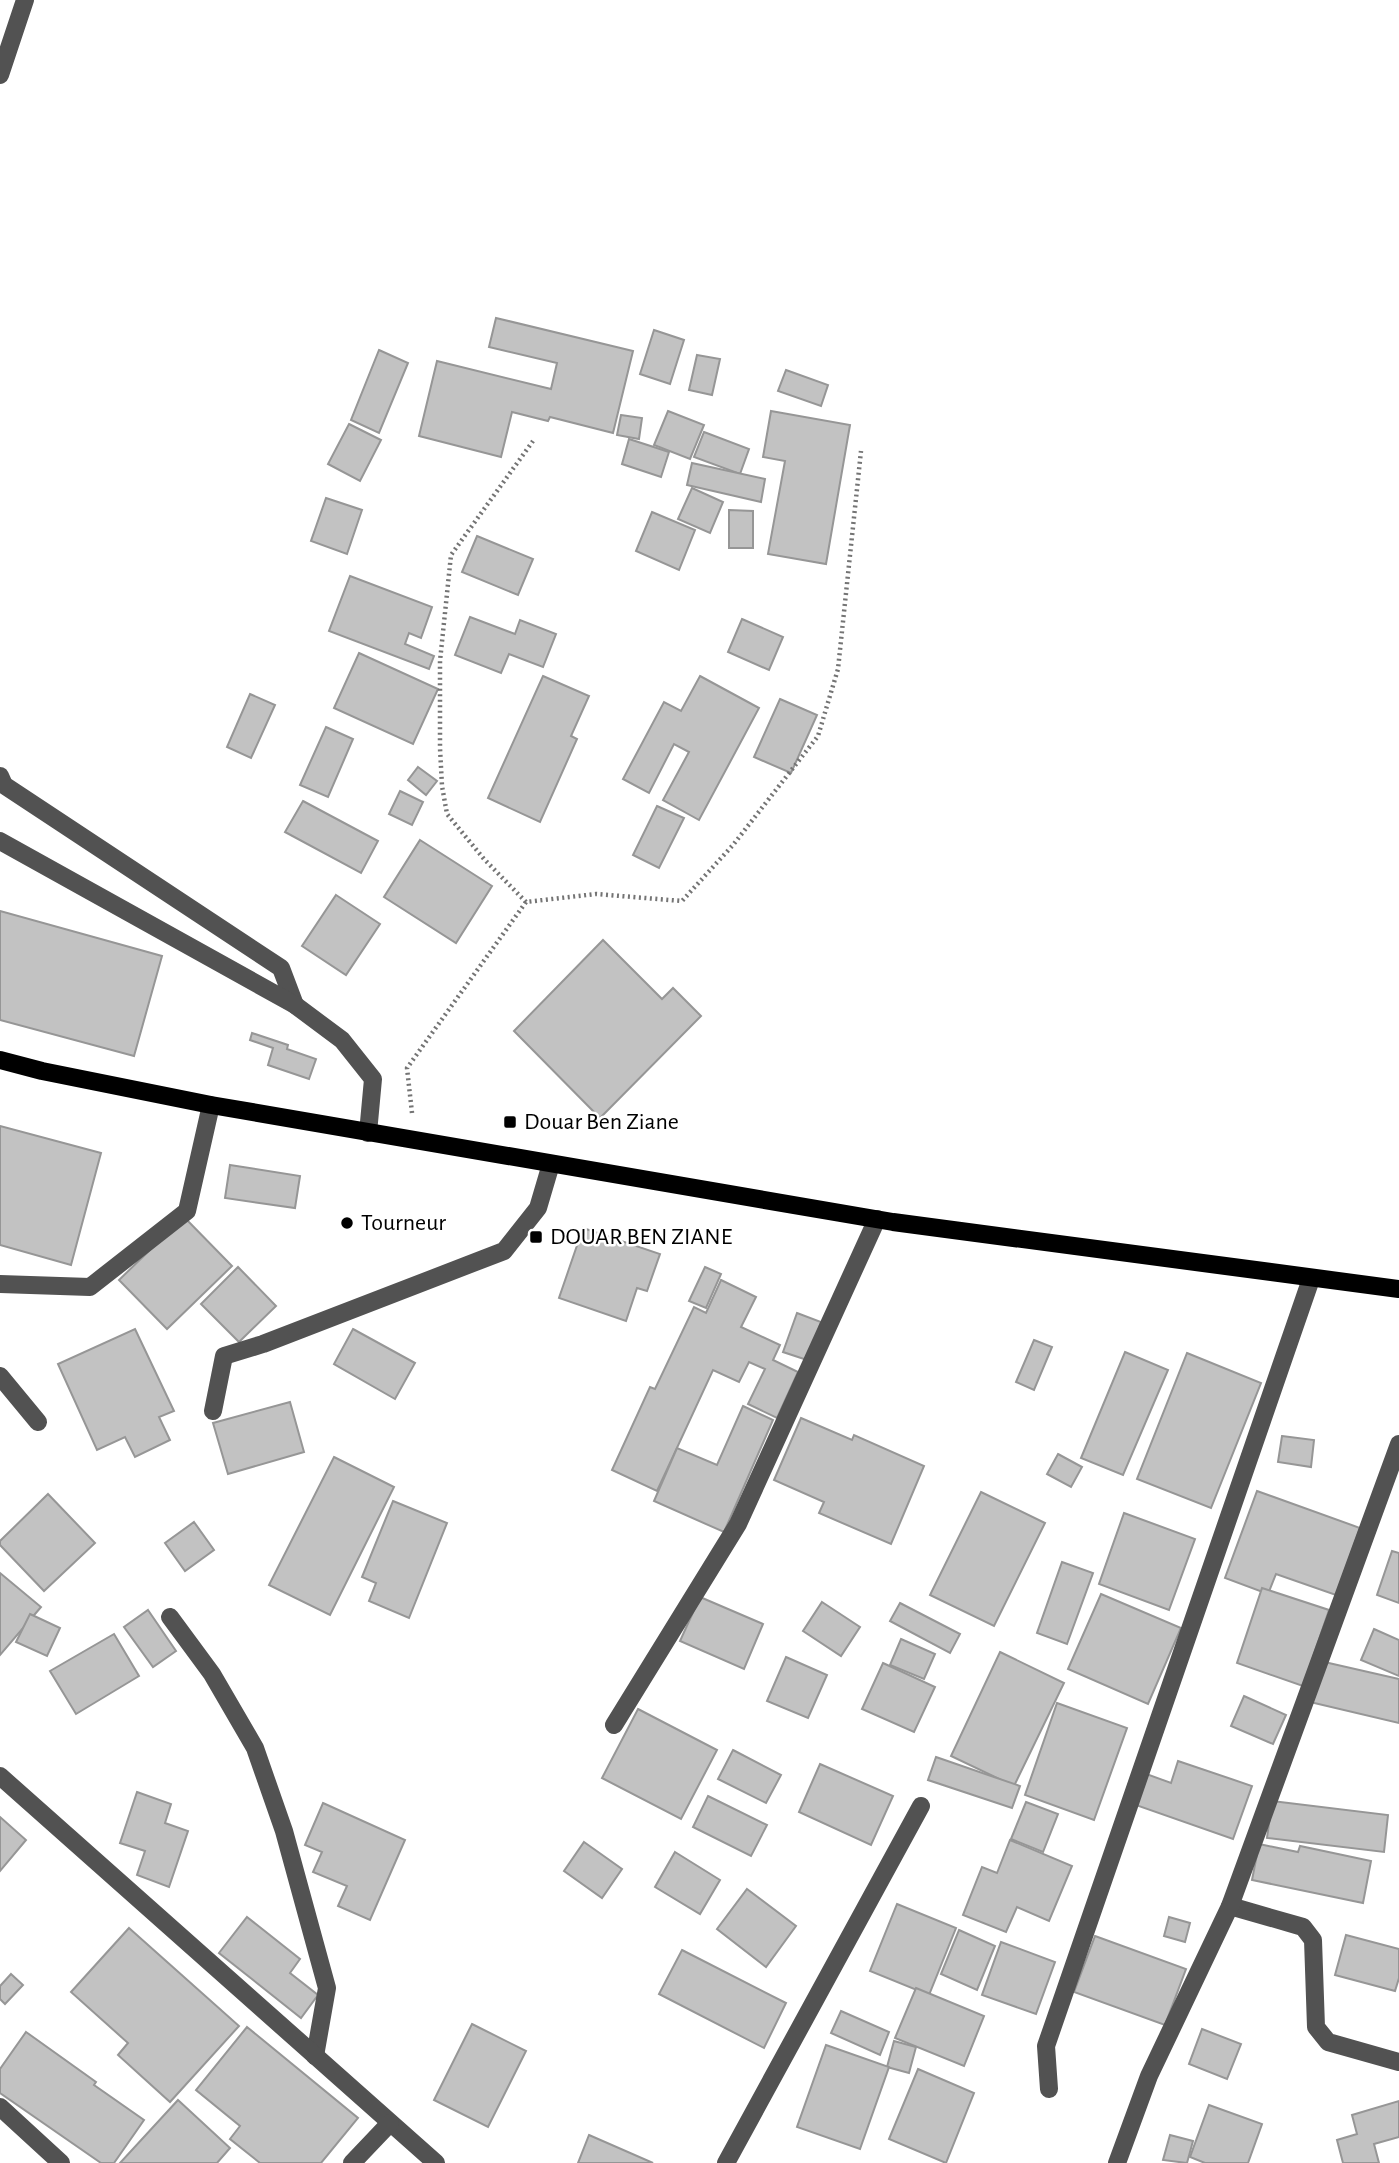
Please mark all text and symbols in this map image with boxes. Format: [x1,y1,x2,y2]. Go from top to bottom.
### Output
place label: Douar Ben Ziane [524,1110,679,1134]
marker: Douar Ben Ziane [502,1114,518,1130]
place label: Tourneur [361,1211,446,1235]
marker: Tourneur [339,1215,355,1231]
place label: DOUAR BEN ZIANE [550,1225,733,1249]
marker: DOUAR BEN ZIANE [528,1229,544,1245]

